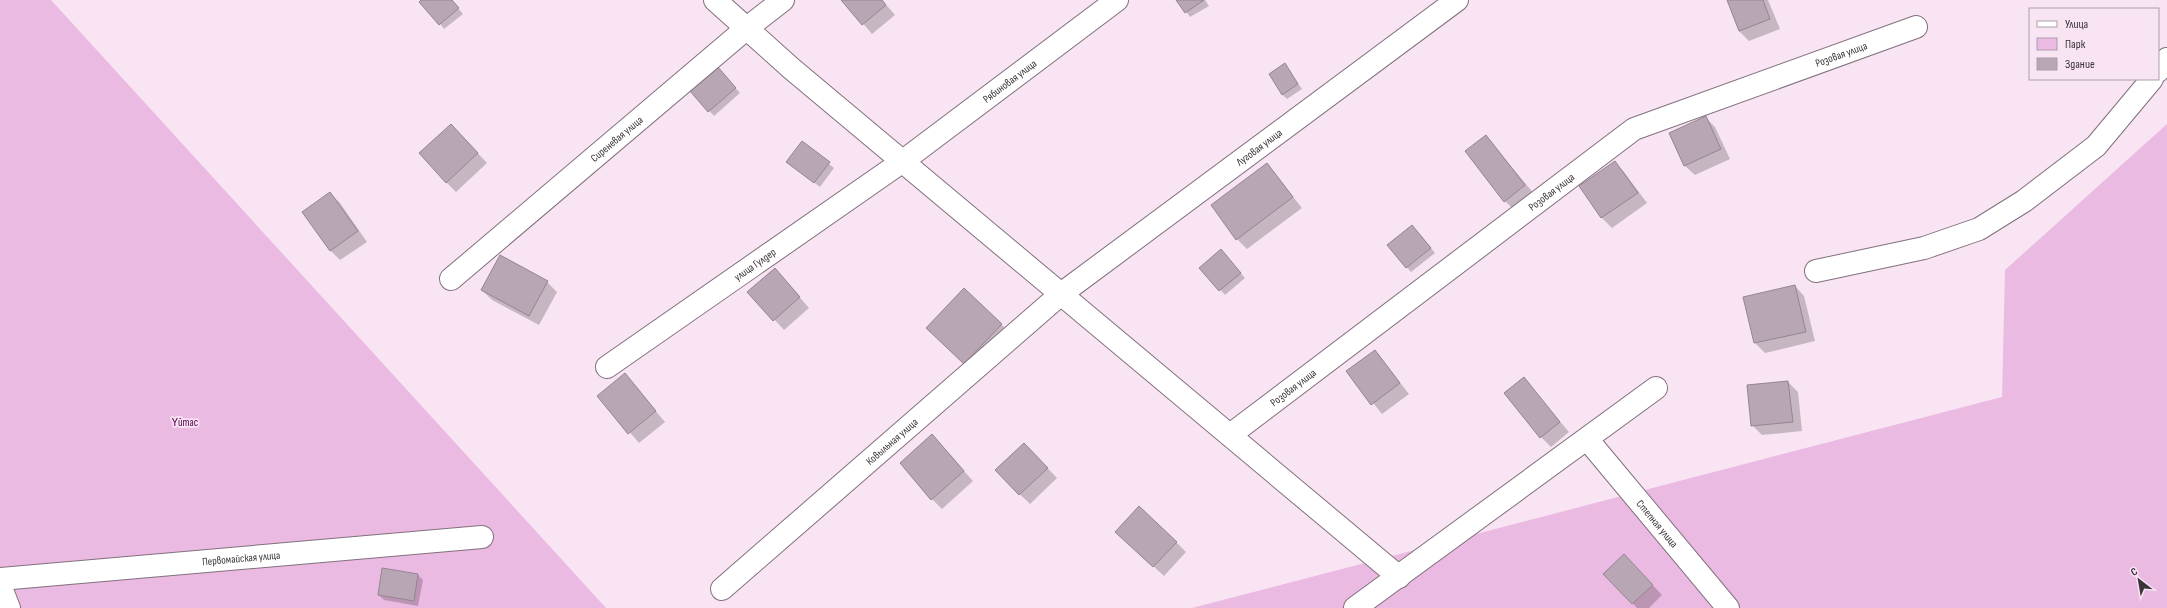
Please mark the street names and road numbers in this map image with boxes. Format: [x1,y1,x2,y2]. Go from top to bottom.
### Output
street label: Розовая улица [1814,39,1869,70]
street label: Рябиновая улица [981,57,1039,106]
street label: Сиреневая улица [588,113,646,165]
street label: Луговая улица [1233,126,1285,169]
street label: Розовая улица [1526,171,1577,214]
street label: улица Гулдер [732,245,779,284]
street label: Розовая улица [1268,366,1319,409]
street label: Ковыльная улица [863,415,921,468]
street label: Степная улица [1634,497,1681,550]
street label: Первомайская улица [202,549,281,568]

